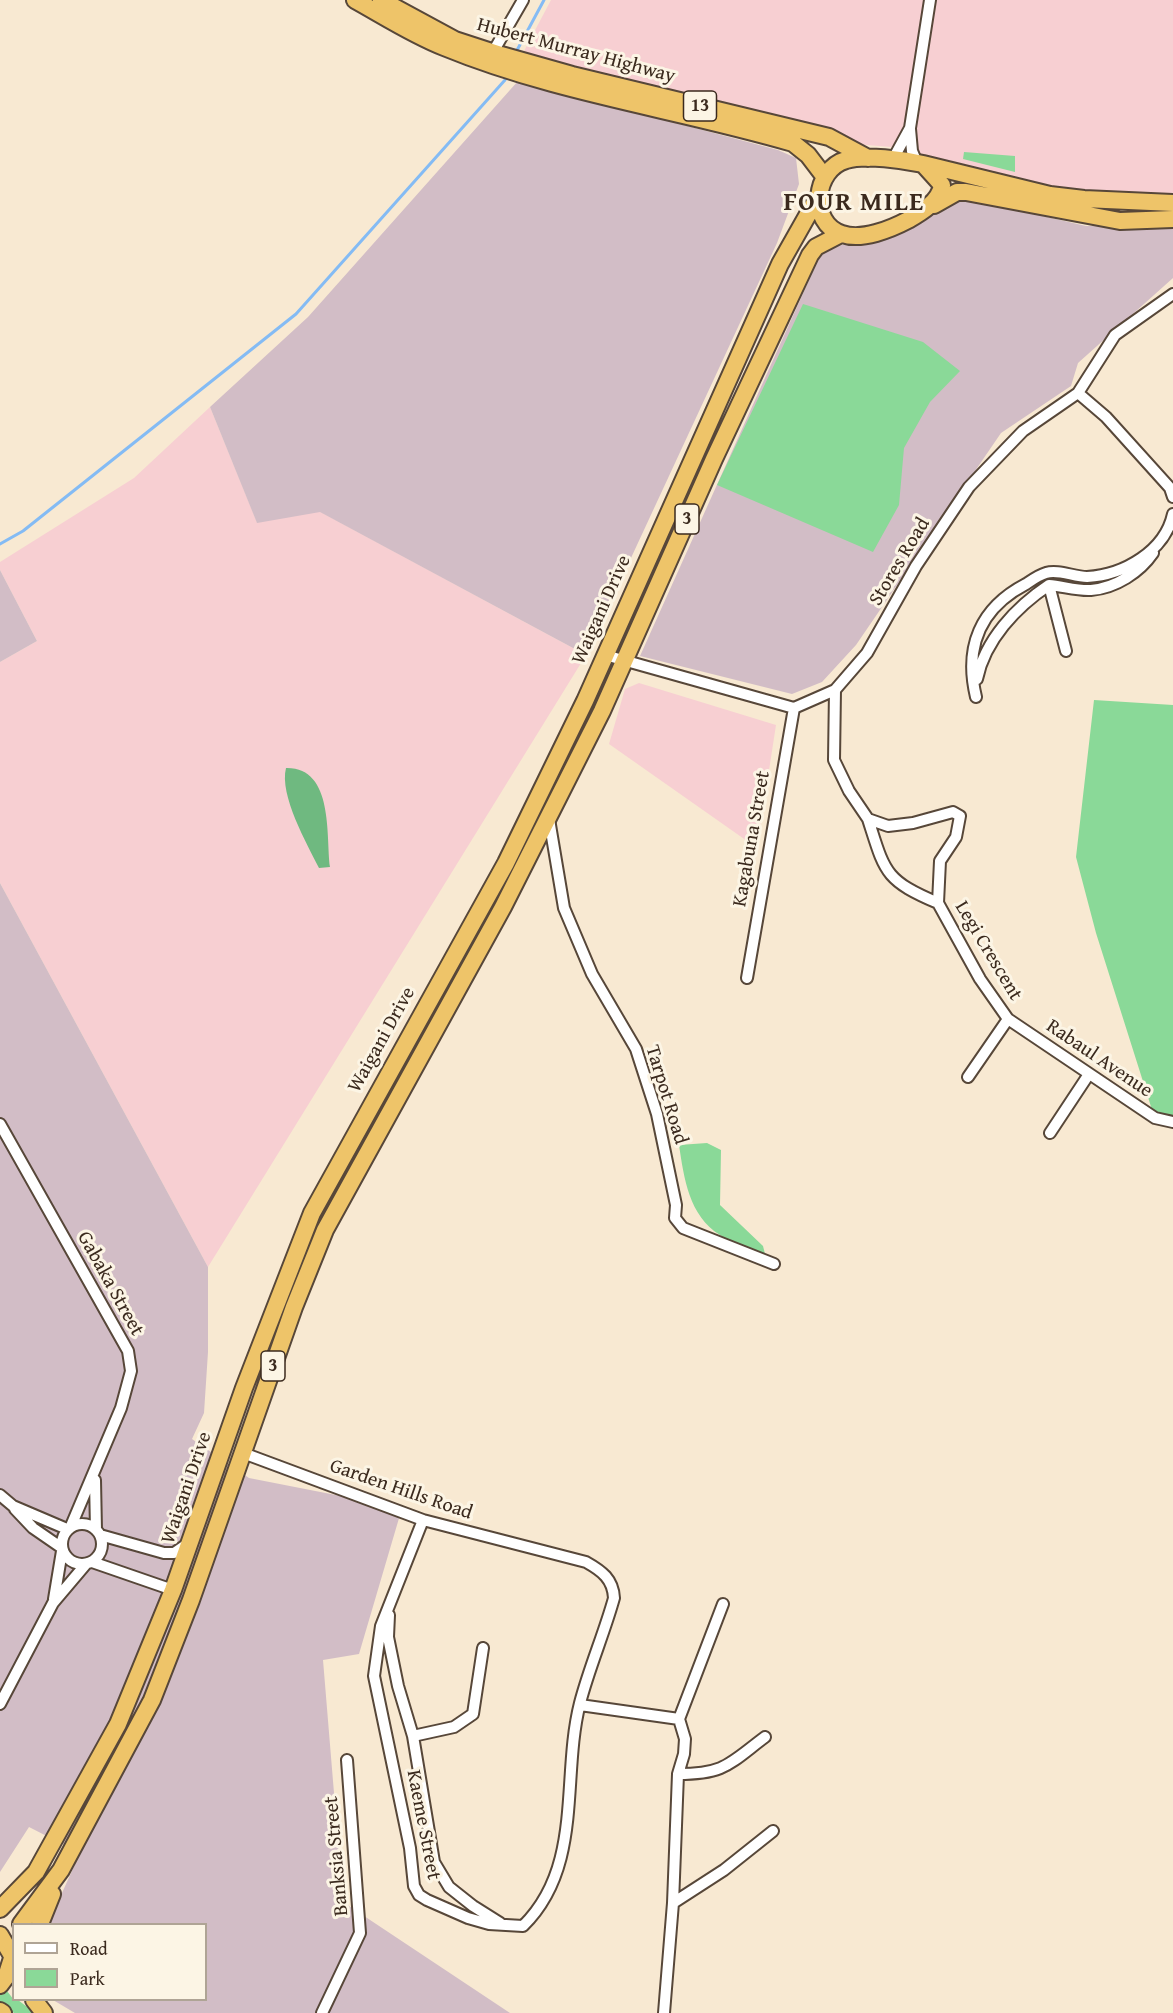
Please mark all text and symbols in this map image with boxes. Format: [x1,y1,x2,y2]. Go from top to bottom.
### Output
street label: Hubert Murray Highway [474,13,678,89]
road number: 13 [684,91,716,121]
district label: FOUR MILE [783,187,925,219]
road number: 3 [675,504,699,534]
street label: Stores Road [864,514,936,610]
street label: Waigani Drive [567,552,637,668]
street label: Kagabuna Street [728,769,776,909]
street label: Legi Crescent [949,897,1027,1005]
street label: Waigani Drive [343,983,421,1097]
street label: Rabaul Avenue [1041,1015,1157,1103]
street label: Tarpot Road [640,1043,692,1147]
street label: Gabaka Street [71,1228,149,1340]
road number: 3 [261,1351,285,1381]
street label: Waigani Drive [157,1429,217,1547]
street label: Garden Hills Road [327,1454,475,1526]
street label: Kaeme Street [401,1768,445,1882]
street label: Banksia Street [320,1795,354,1917]
legend [12,1923,207,2001]
text: Road [70,1935,108,1962]
text: Park [70,1965,105,1992]

